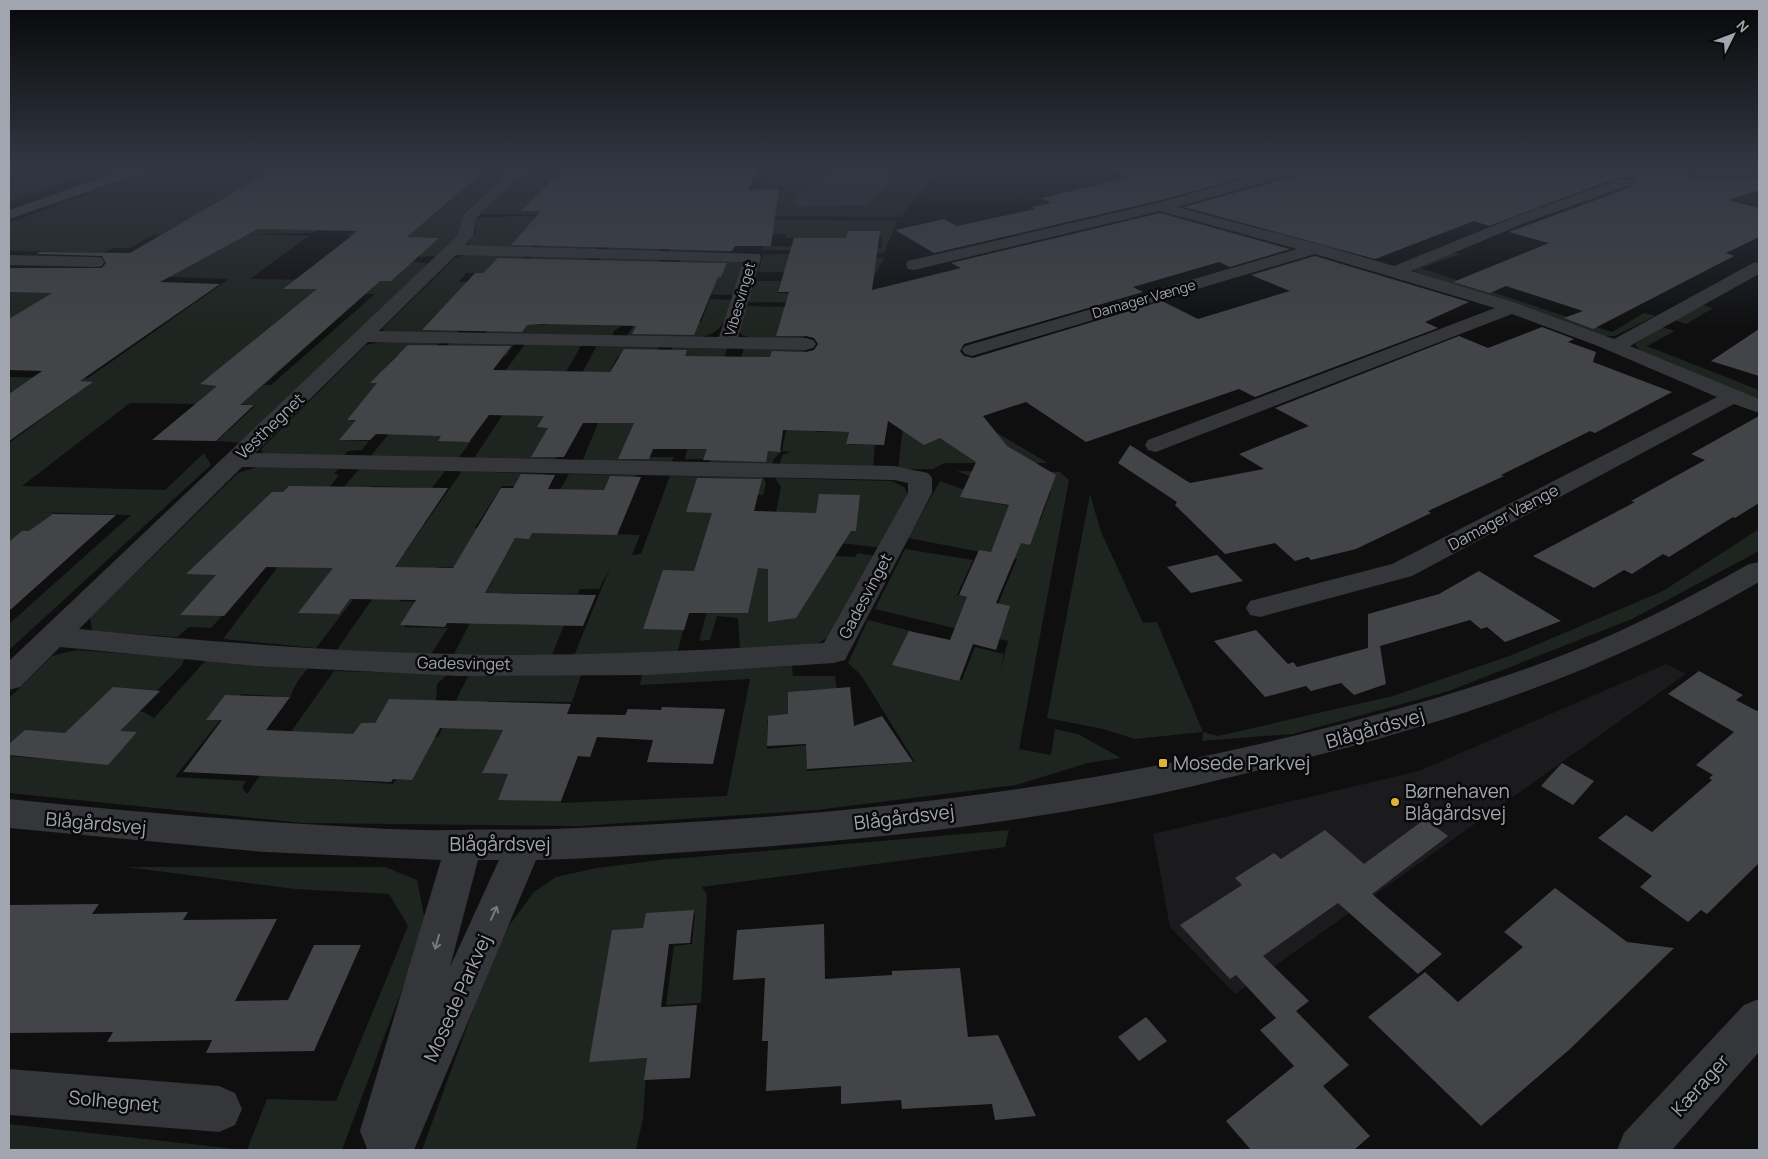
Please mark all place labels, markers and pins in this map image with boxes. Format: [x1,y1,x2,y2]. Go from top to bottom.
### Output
place label: Mosede Parkvej [1173,750,1310,776]
marker: Mosede Parkvej [1157,757,1169,769]
place label: Børnehaven Blågårdsvej [1405,778,1510,826]
marker: Børnehaven Blågårdsvej [1389,796,1401,808]

